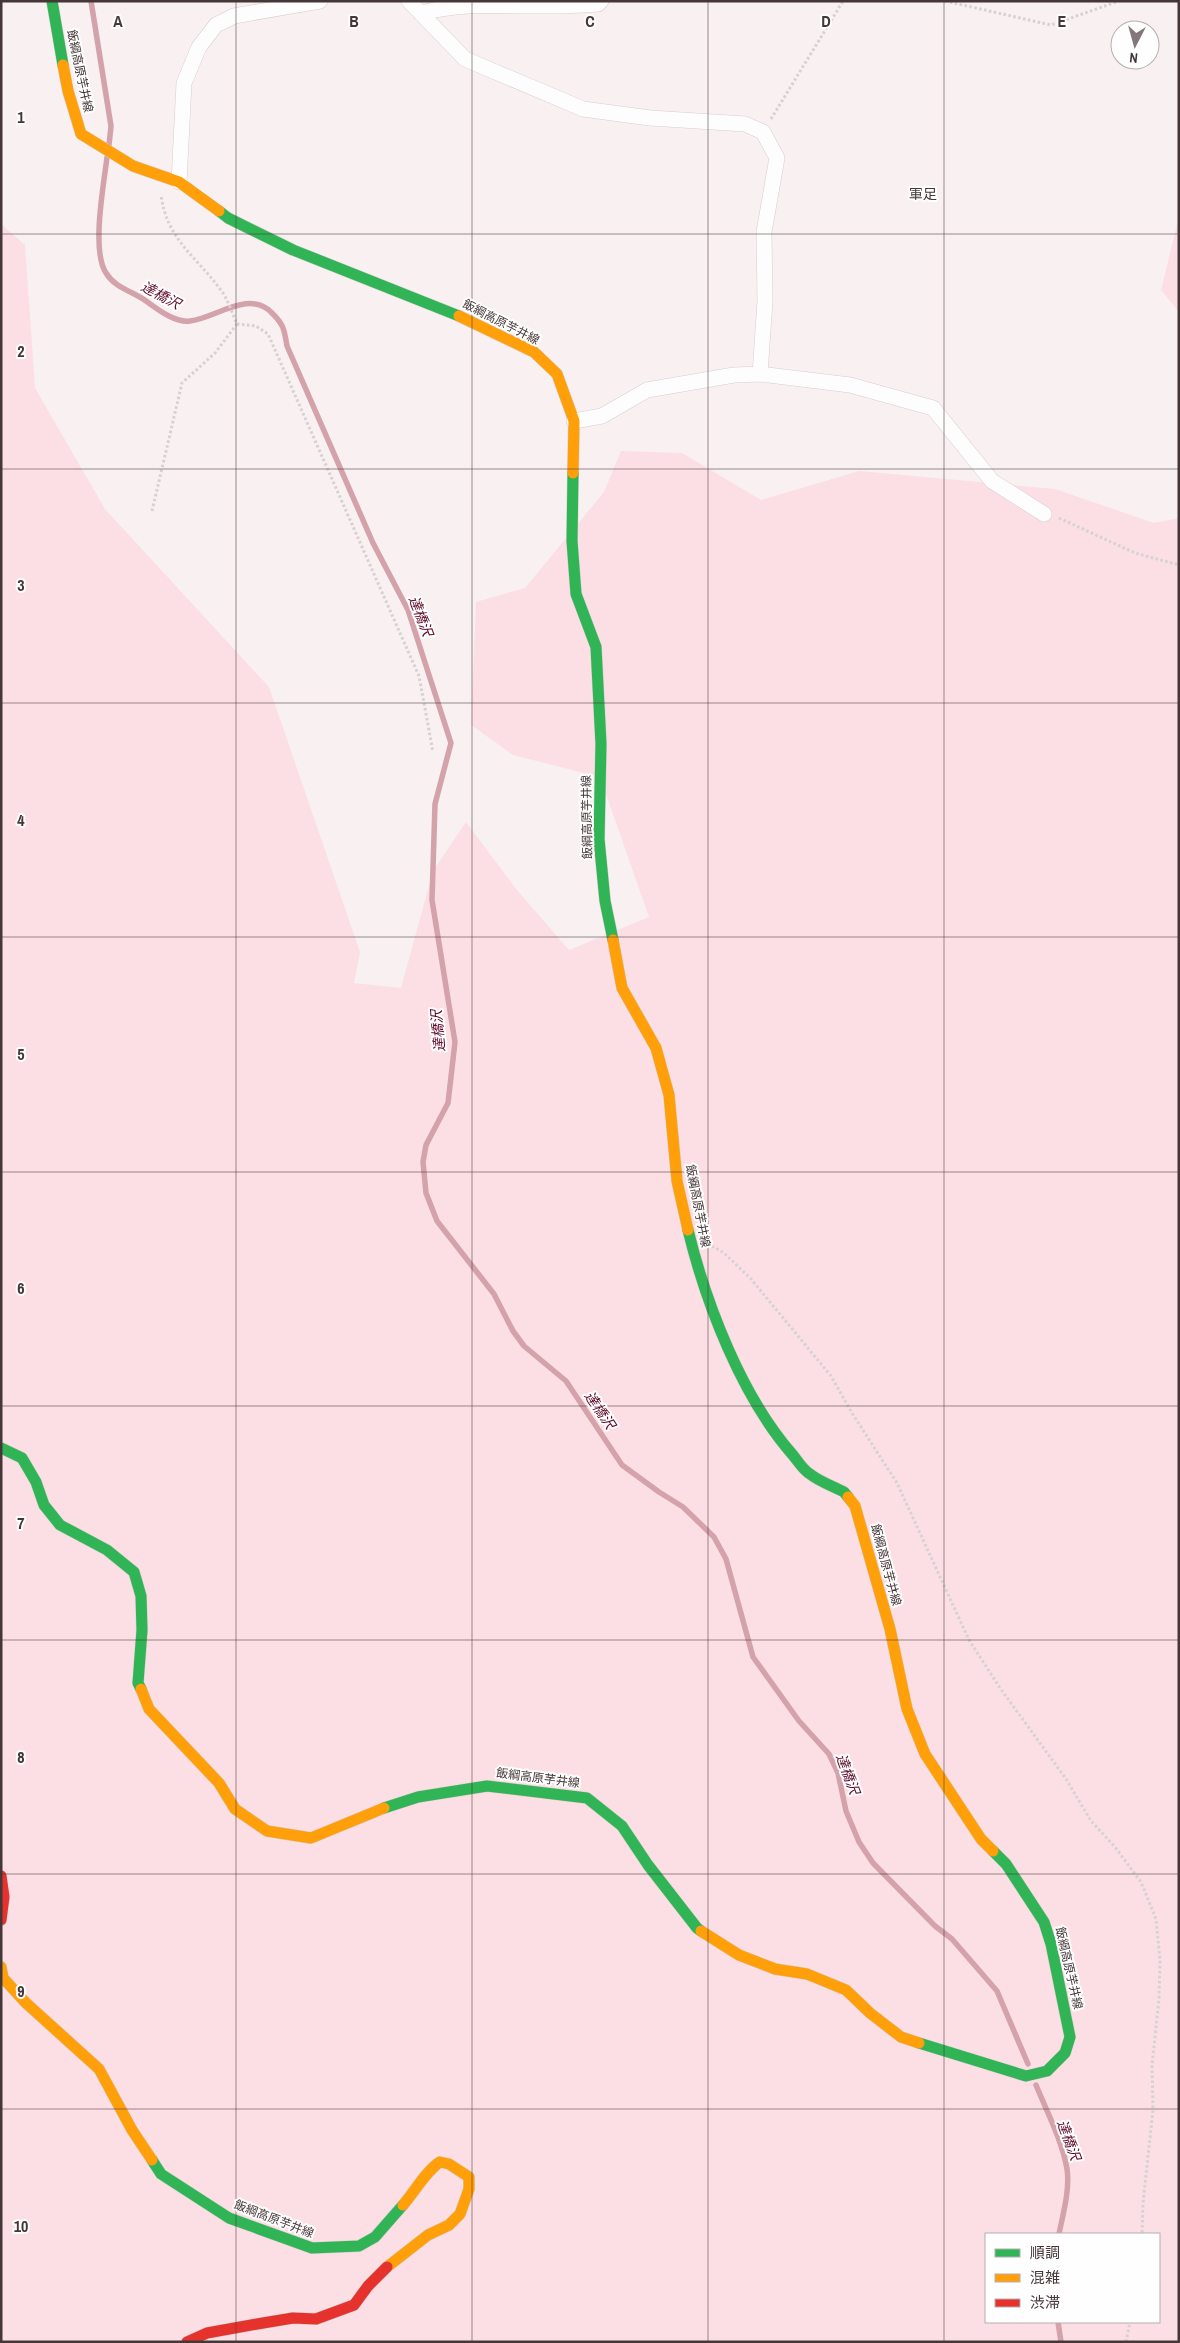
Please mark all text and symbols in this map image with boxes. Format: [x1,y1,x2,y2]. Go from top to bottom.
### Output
text: A [113,10,123,32]
text: B [349,10,359,32]
text: C [585,10,595,32]
text: D [821,10,831,32]
text: E [1058,10,1067,32]
north arrow [1110,20,1160,70]
street label: 飯綱高原芋井線 [63,28,97,114]
text: N [1129,49,1139,67]
text: 1 [17,106,25,128]
district label: 軍足 [909,185,937,203]
water label: 達橋沢 [138,277,186,314]
street label: 飯綱高原芋井線 [460,296,542,348]
text: 2 [17,340,25,362]
text: 3 [17,574,25,596]
water label: 達橋沢 [405,593,438,641]
street label: 飯綱高原芋井線 [578,775,596,859]
text: 4 [17,809,25,831]
water label: 達橋沢 [427,1007,449,1053]
text: 5 [17,1043,25,1065]
street label: 飯綱高原芋井線 [682,1163,714,1249]
text: 6 [17,1277,25,1299]
water label: 達橋沢 [581,1388,620,1434]
text: 7 [17,1512,25,1534]
street label: 飯綱高原芋井線 [867,1522,905,1608]
text: 8 [17,1746,25,1768]
water label: 達橋沢 [832,1751,864,1799]
street label: 飯綱高原芋井線 [495,1765,581,1791]
street label: 飯綱高原芋井線 [1052,1925,1086,2011]
text: 9 [17,1980,25,2002]
water label: 達橋沢 [1053,2117,1085,2165]
street label: 飯綱高原芋井線 [232,2196,316,2242]
text: 10 [14,2215,28,2237]
legend [985,2233,1160,2323]
text: 順調 [1030,2242,1060,2263]
text: 混雑 [1030,2267,1060,2288]
text: 渋滞 [1030,2292,1060,2313]

